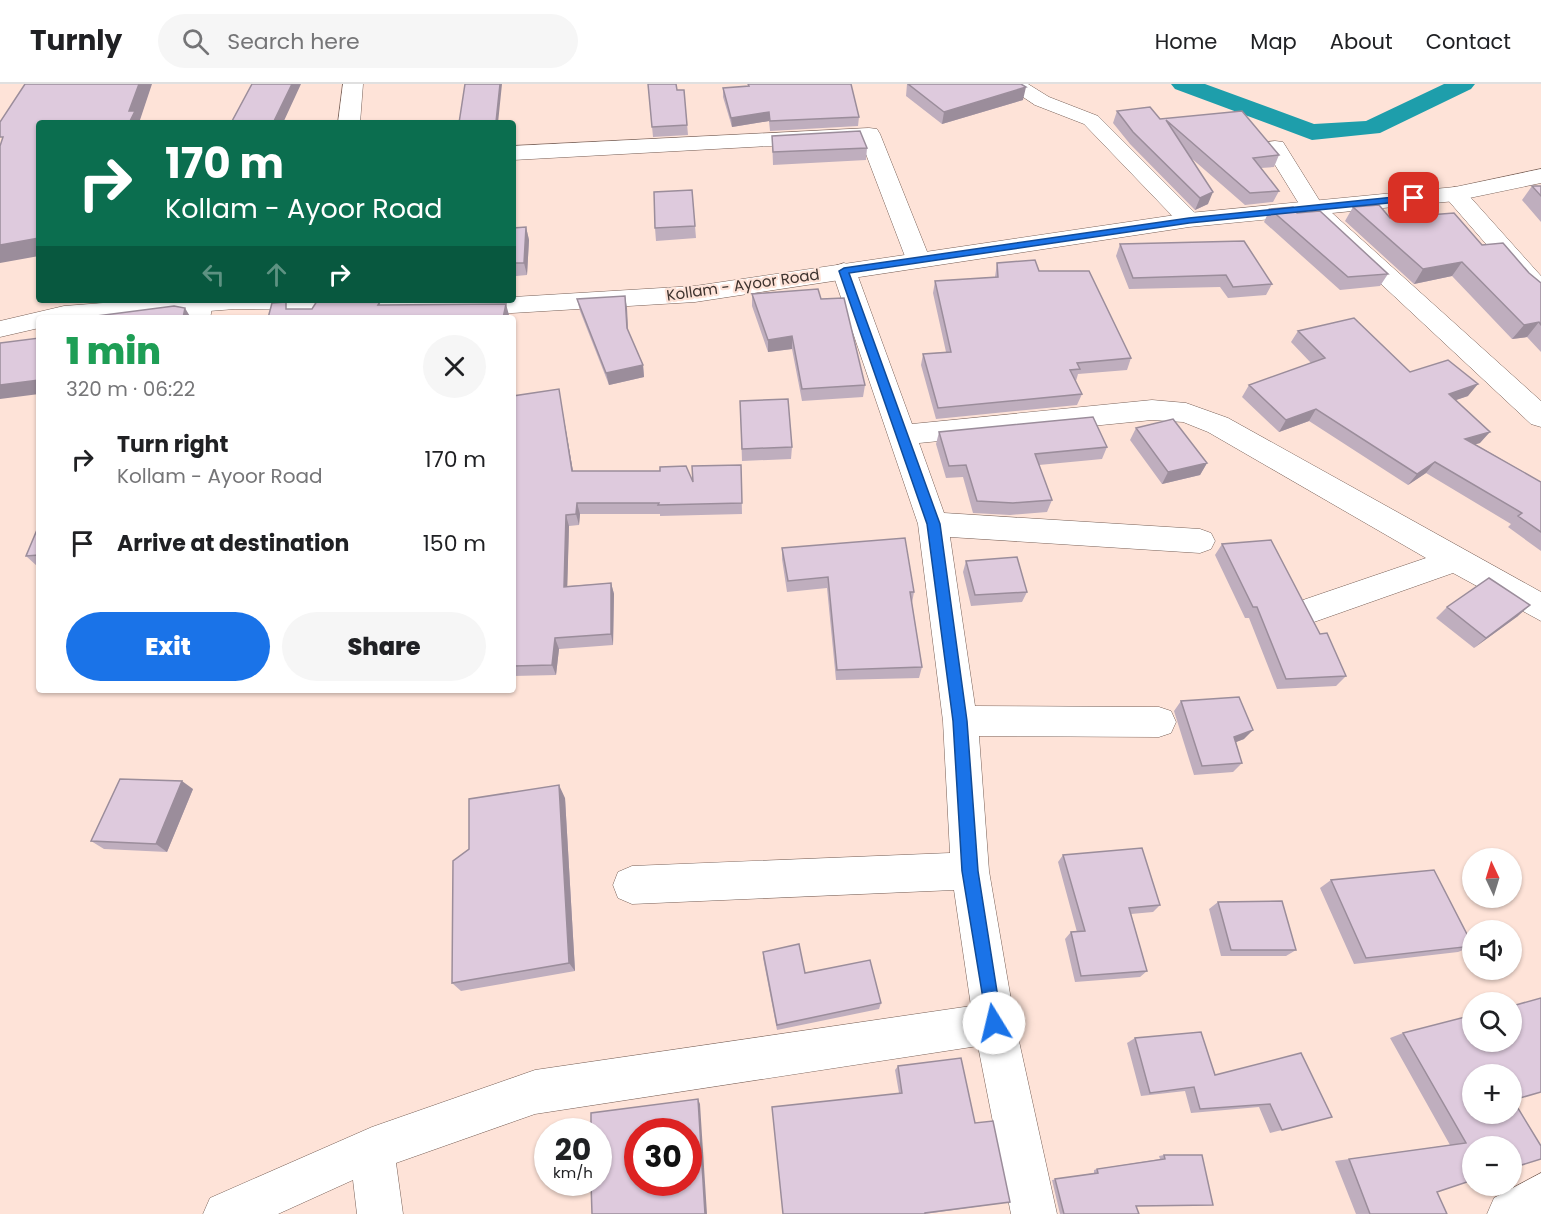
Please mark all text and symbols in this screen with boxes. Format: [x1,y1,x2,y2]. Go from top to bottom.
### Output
search box [158,14,578,68]
text: Turnly [30,21,122,60]
icon: search [179,25,212,58]
text: Search here [227,26,360,57]
text: Home [1155,27,1217,56]
text: Map [1250,27,1297,56]
text: About [1330,27,1393,56]
text: Contact [1426,27,1511,56]
text: 170 m [165,134,284,193]
icon: right [66,144,144,222]
pin [1388,172,1439,223]
icon: arrive [1397,181,1430,214]
text: Kollam - Ayoor Road [165,190,443,227]
icon: left [197,258,230,291]
icon: ahead [260,258,293,291]
icon: right [323,258,356,291]
street label: Kollam - Ayoor Road [665,263,821,306]
text: 1 min [66,326,161,377]
button: close [423,335,486,398]
text: 320 m · 06:22 [66,375,195,403]
text: Turn right [117,429,228,460]
icon: right [66,443,99,476]
text: 170 m [425,444,486,475]
text: Kollam - Ayoor Road [117,462,323,490]
icon: arrive [66,527,99,560]
text: Arrive at destination [117,528,349,559]
text: 150 m [423,528,486,559]
button: Exit [66,612,270,681]
button: Share [282,612,486,681]
north arrow [1462,848,1522,908]
map controls [1462,848,1522,1196]
button: sound [1462,920,1522,980]
position arrow [962,991,1026,1055]
button: search [1462,992,1522,1052]
button: + [1462,1064,1522,1124]
speed limit sign: 30 [624,1118,702,1196]
text: 20 [555,1128,591,1171]
button: − [1462,1136,1522,1196]
text: km/h [553,1162,593,1183]

